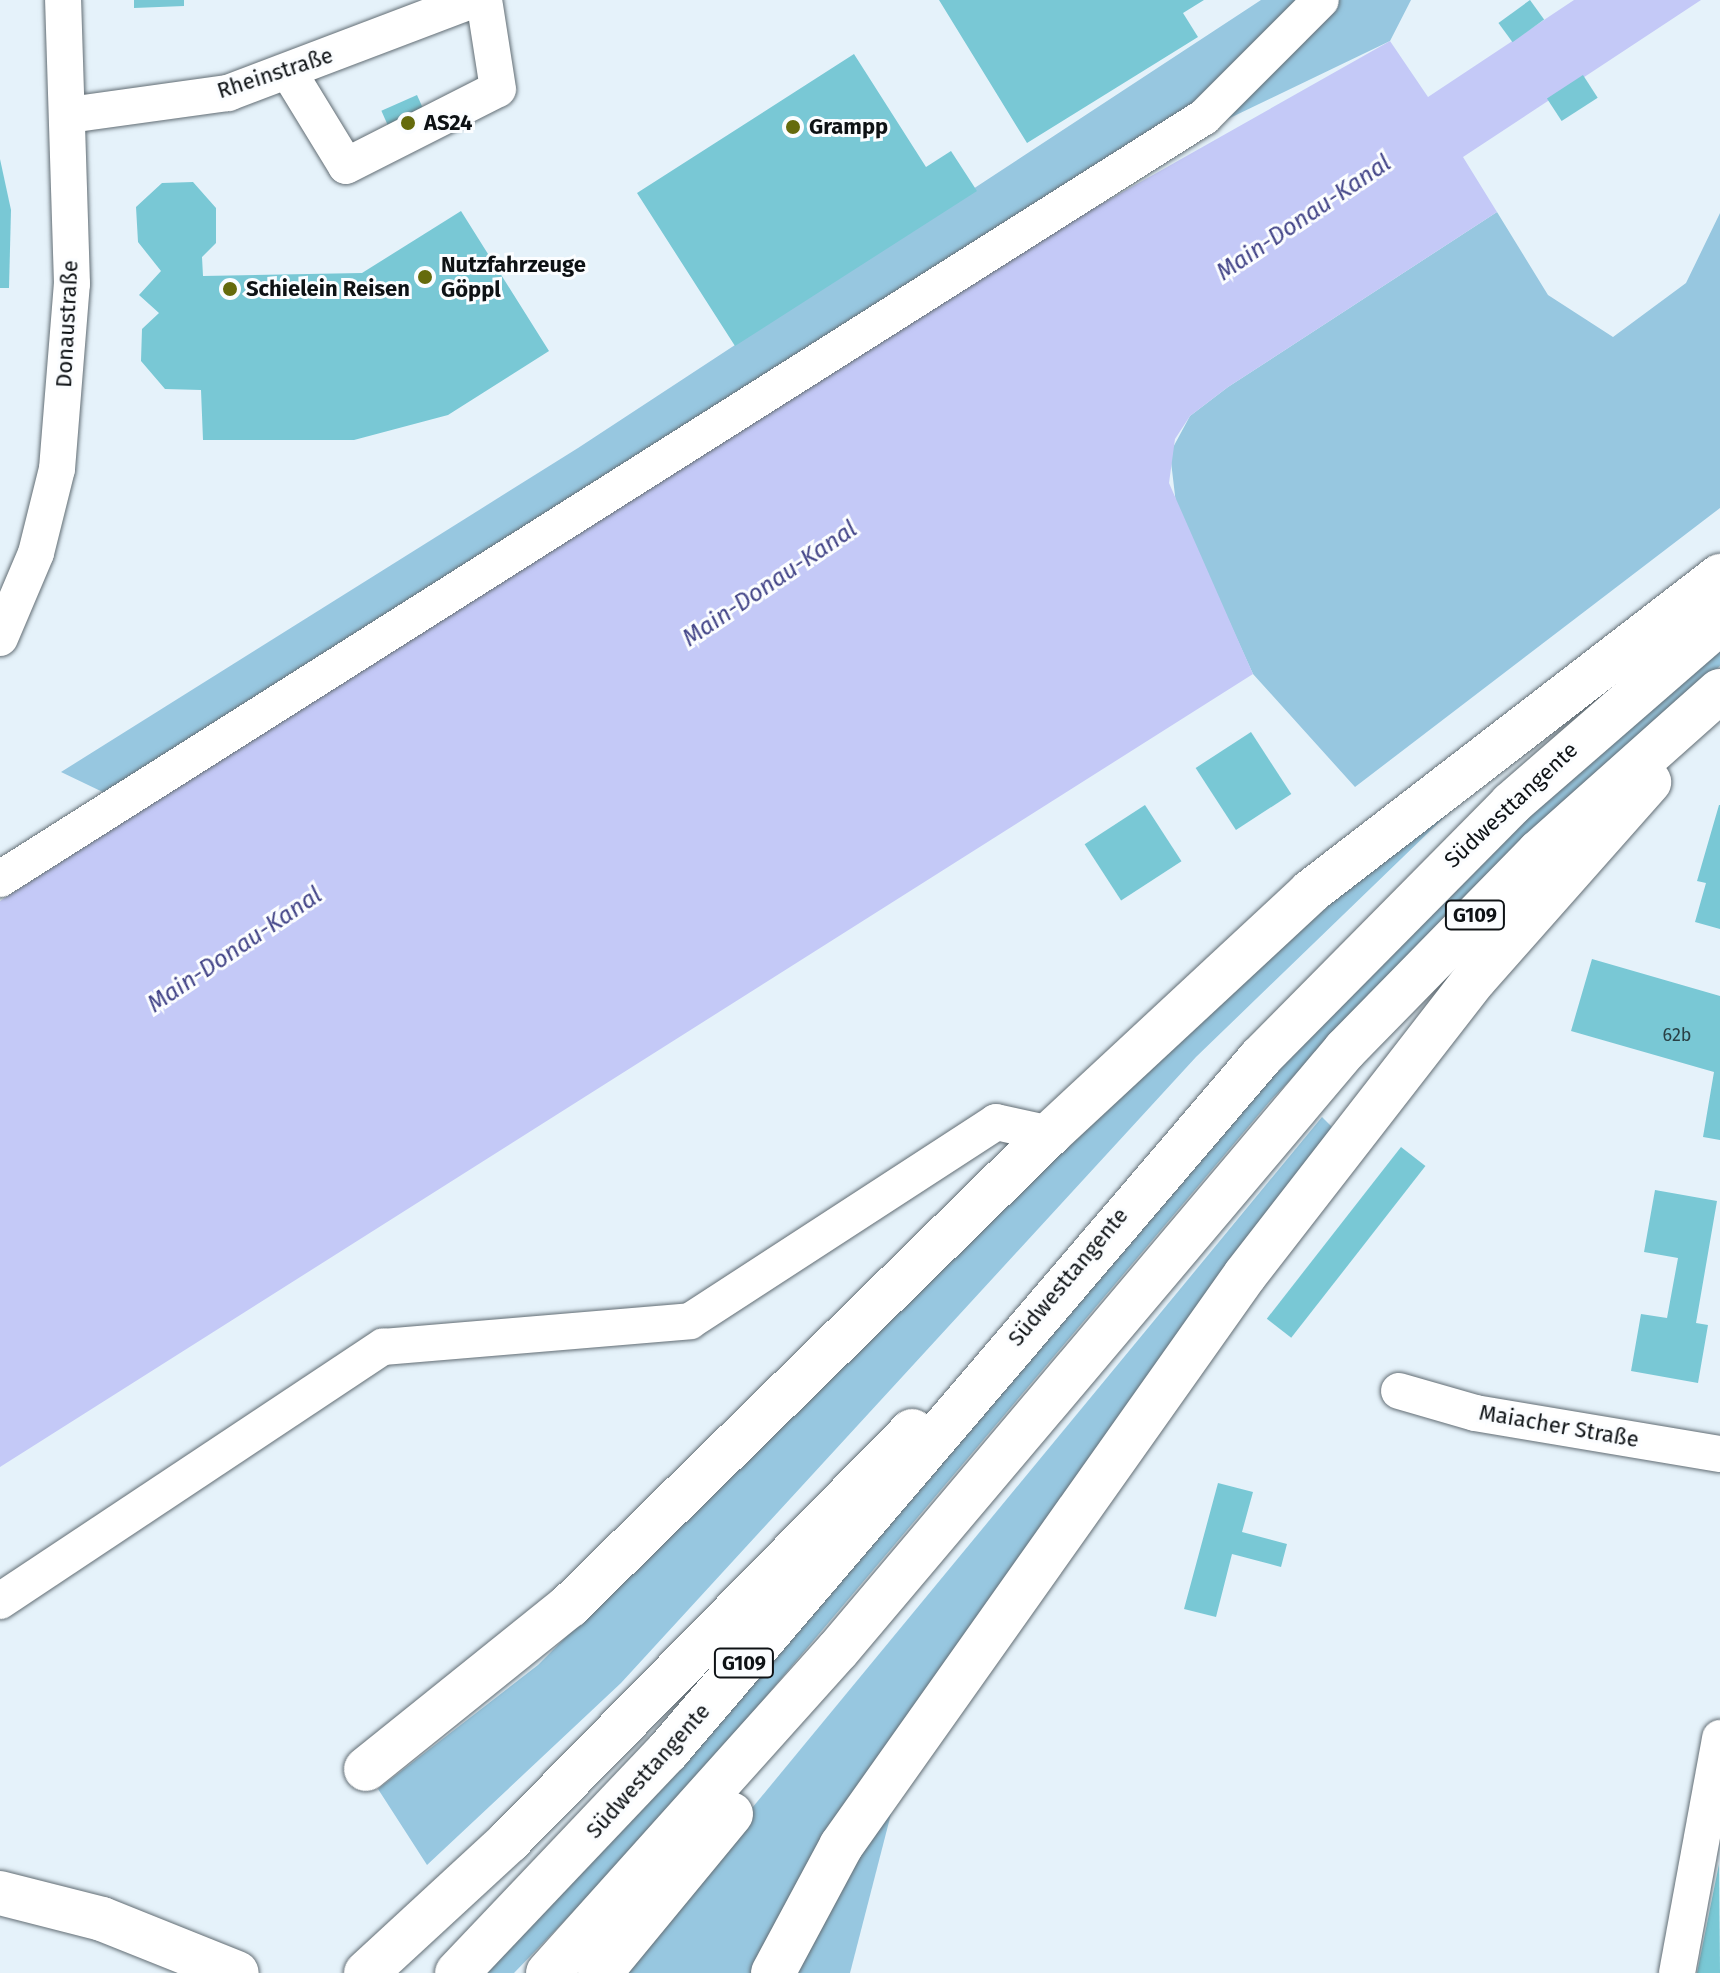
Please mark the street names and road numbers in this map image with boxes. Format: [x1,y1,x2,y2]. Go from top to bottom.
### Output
street label: Rheinstraße [214,42,336,104]
street label: Donaustraße [50,260,84,388]
street label: Südwesttangente [1439,737,1583,873]
road number: G109 [1443,899,1507,931]
street label: Südwesttangente [1003,1203,1133,1351]
street label: Maiacher Straße [1477,1399,1641,1453]
road number: G109 [712,1647,776,1679]
street label: Südwesttangente [581,1698,715,1844]

